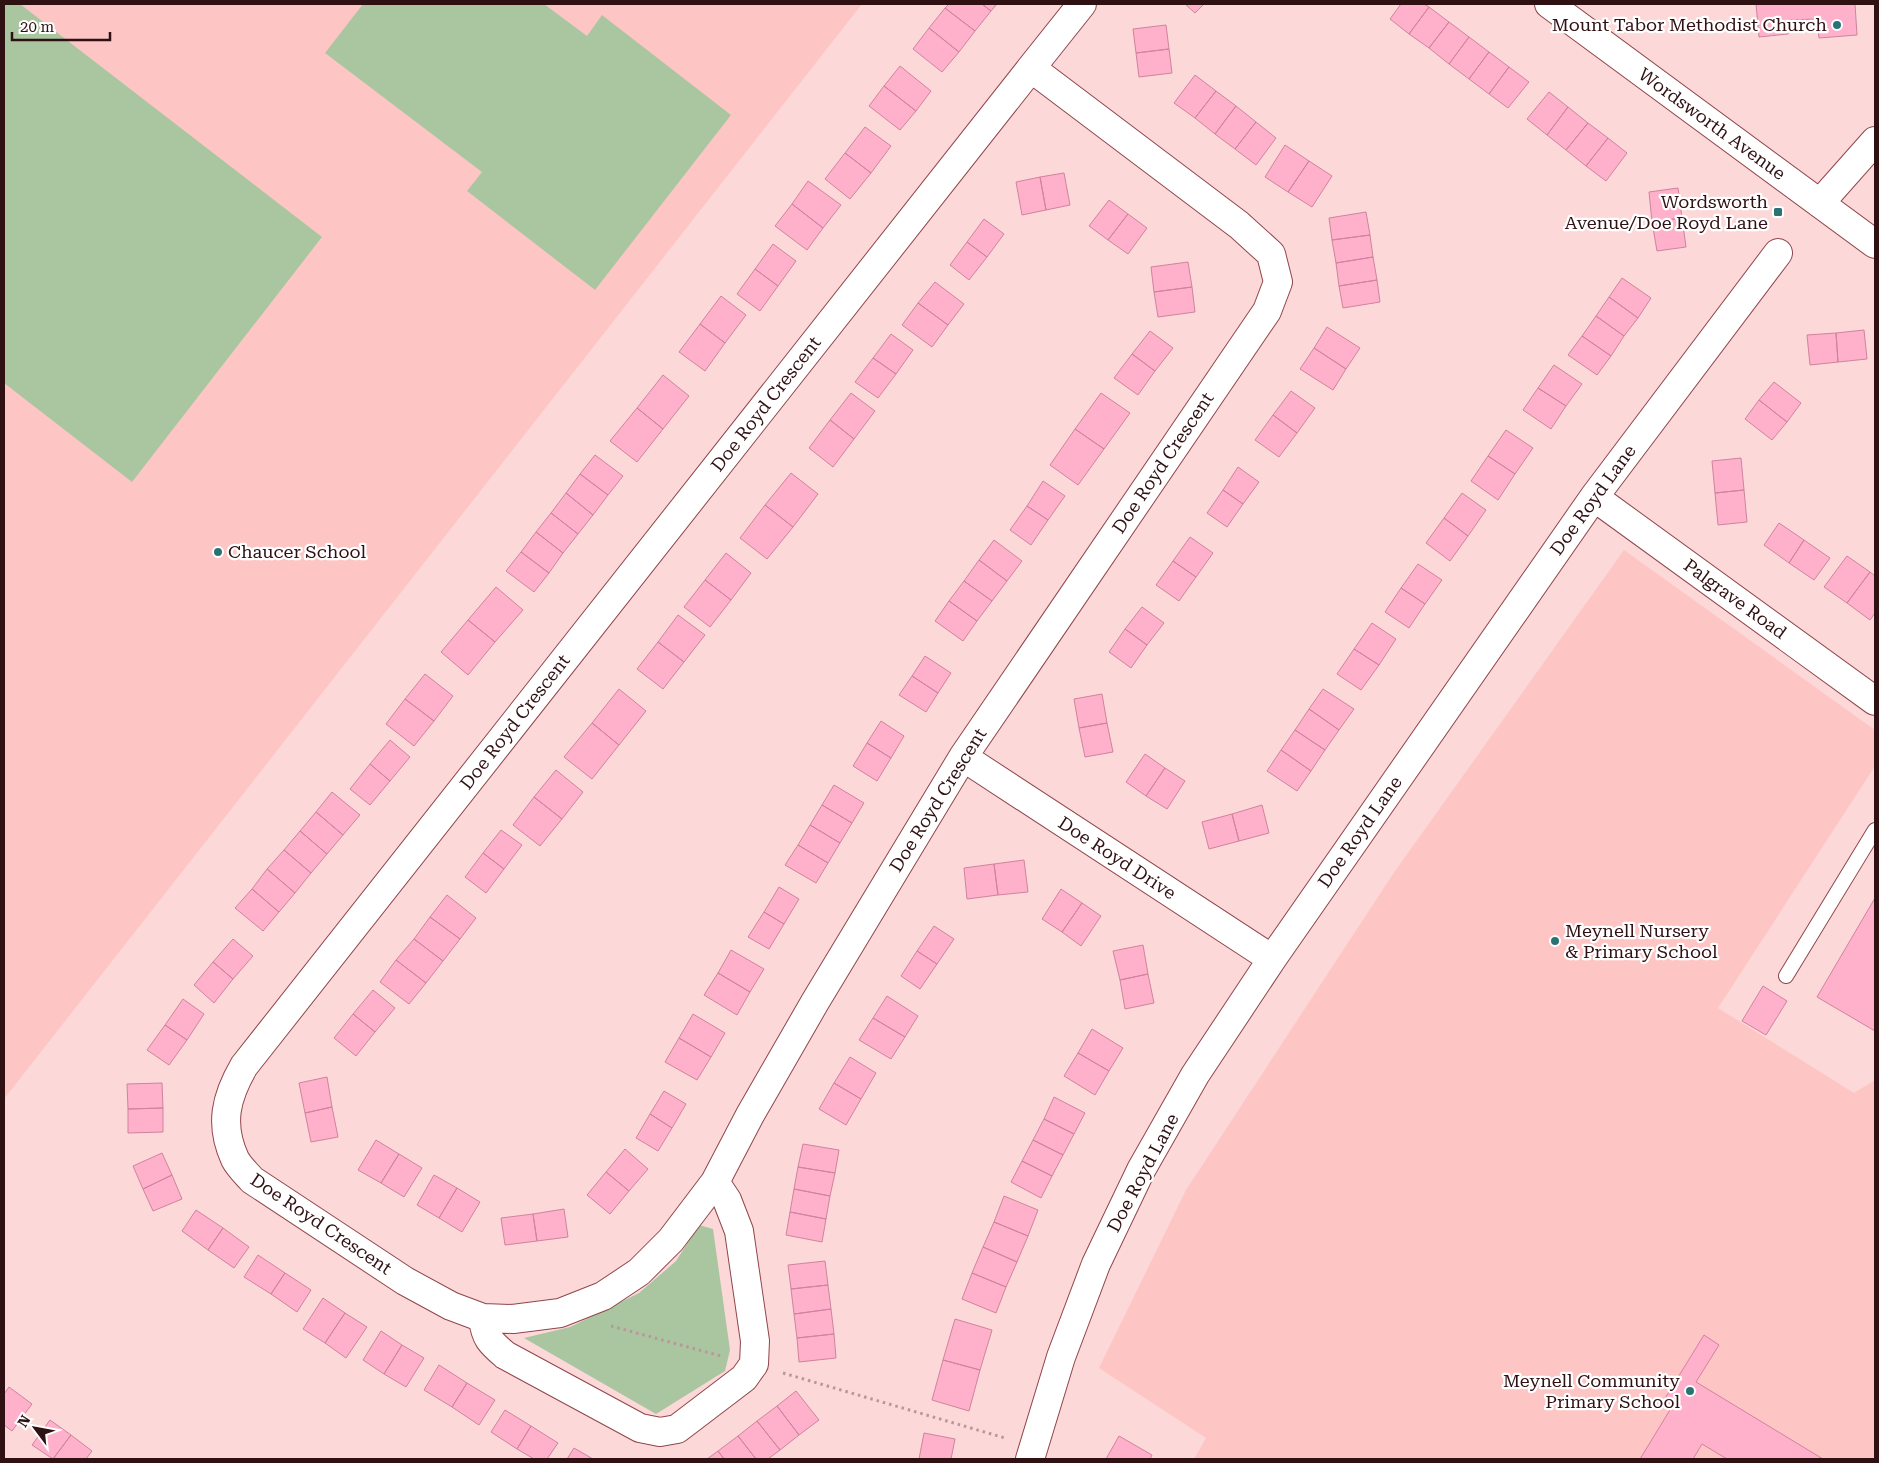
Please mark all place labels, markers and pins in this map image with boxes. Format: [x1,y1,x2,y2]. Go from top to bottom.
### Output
place label: Mount Tabor Methodist Church [1552,14,1827,35]
marker: Mount Tabor Methodist Church [1831,19,1843,31]
place label: Wordsworth Avenue/Doe Royd Lane [1565,191,1768,233]
marker: Wordsworth Avenue/Doe Royd Lane [1772,206,1784,218]
place label: Chaucer School [228,541,367,562]
marker: Chaucer School [212,546,224,558]
place label: Meynell Nursery & Primary School [1565,920,1718,962]
marker: Meynell Nursery & Primary School [1549,935,1561,947]
place label: Meynell Community Primary School [1503,1370,1680,1412]
marker: Meynell Community Primary School [1684,1385,1696,1397]

